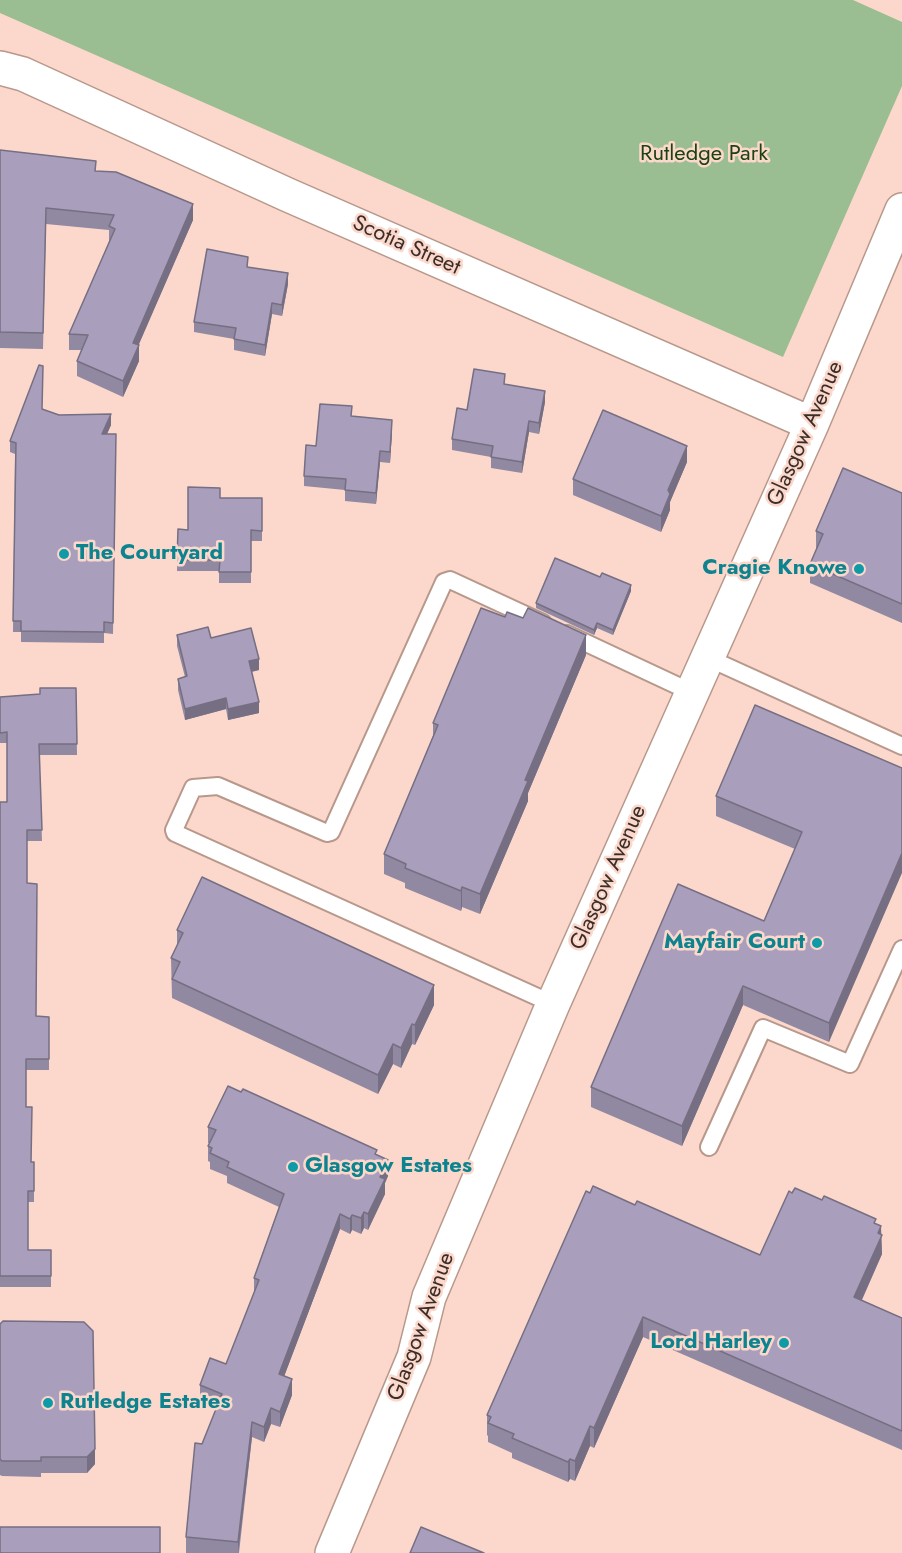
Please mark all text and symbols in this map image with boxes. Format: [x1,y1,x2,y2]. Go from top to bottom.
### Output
park label: Rutledge Park [640,142,768,168]
street label: Scotia Street [348,211,464,281]
street label: Glasgow Avenue [762,357,850,511]
place label: The Courtyard [76,541,223,567]
marker: The Courtyard [57,547,71,561]
place label: Cragie Knowe [702,556,847,582]
marker: Cragie Knowe [852,562,866,576]
street label: Glasgow Avenue [565,801,653,955]
place label: Mayfair Court [664,930,805,956]
marker: Mayfair Court [810,936,824,950]
place label: Glasgow Estates [305,1154,472,1180]
marker: Glasgow Estates [286,1160,300,1174]
street label: Glasgow Avenue [383,1249,461,1405]
place label: Lord Harley [650,1330,772,1356]
marker: Lord Harley [777,1336,791,1350]
place label: Rutledge Estates [60,1390,230,1416]
marker: Rutledge Estates [41,1396,55,1410]

